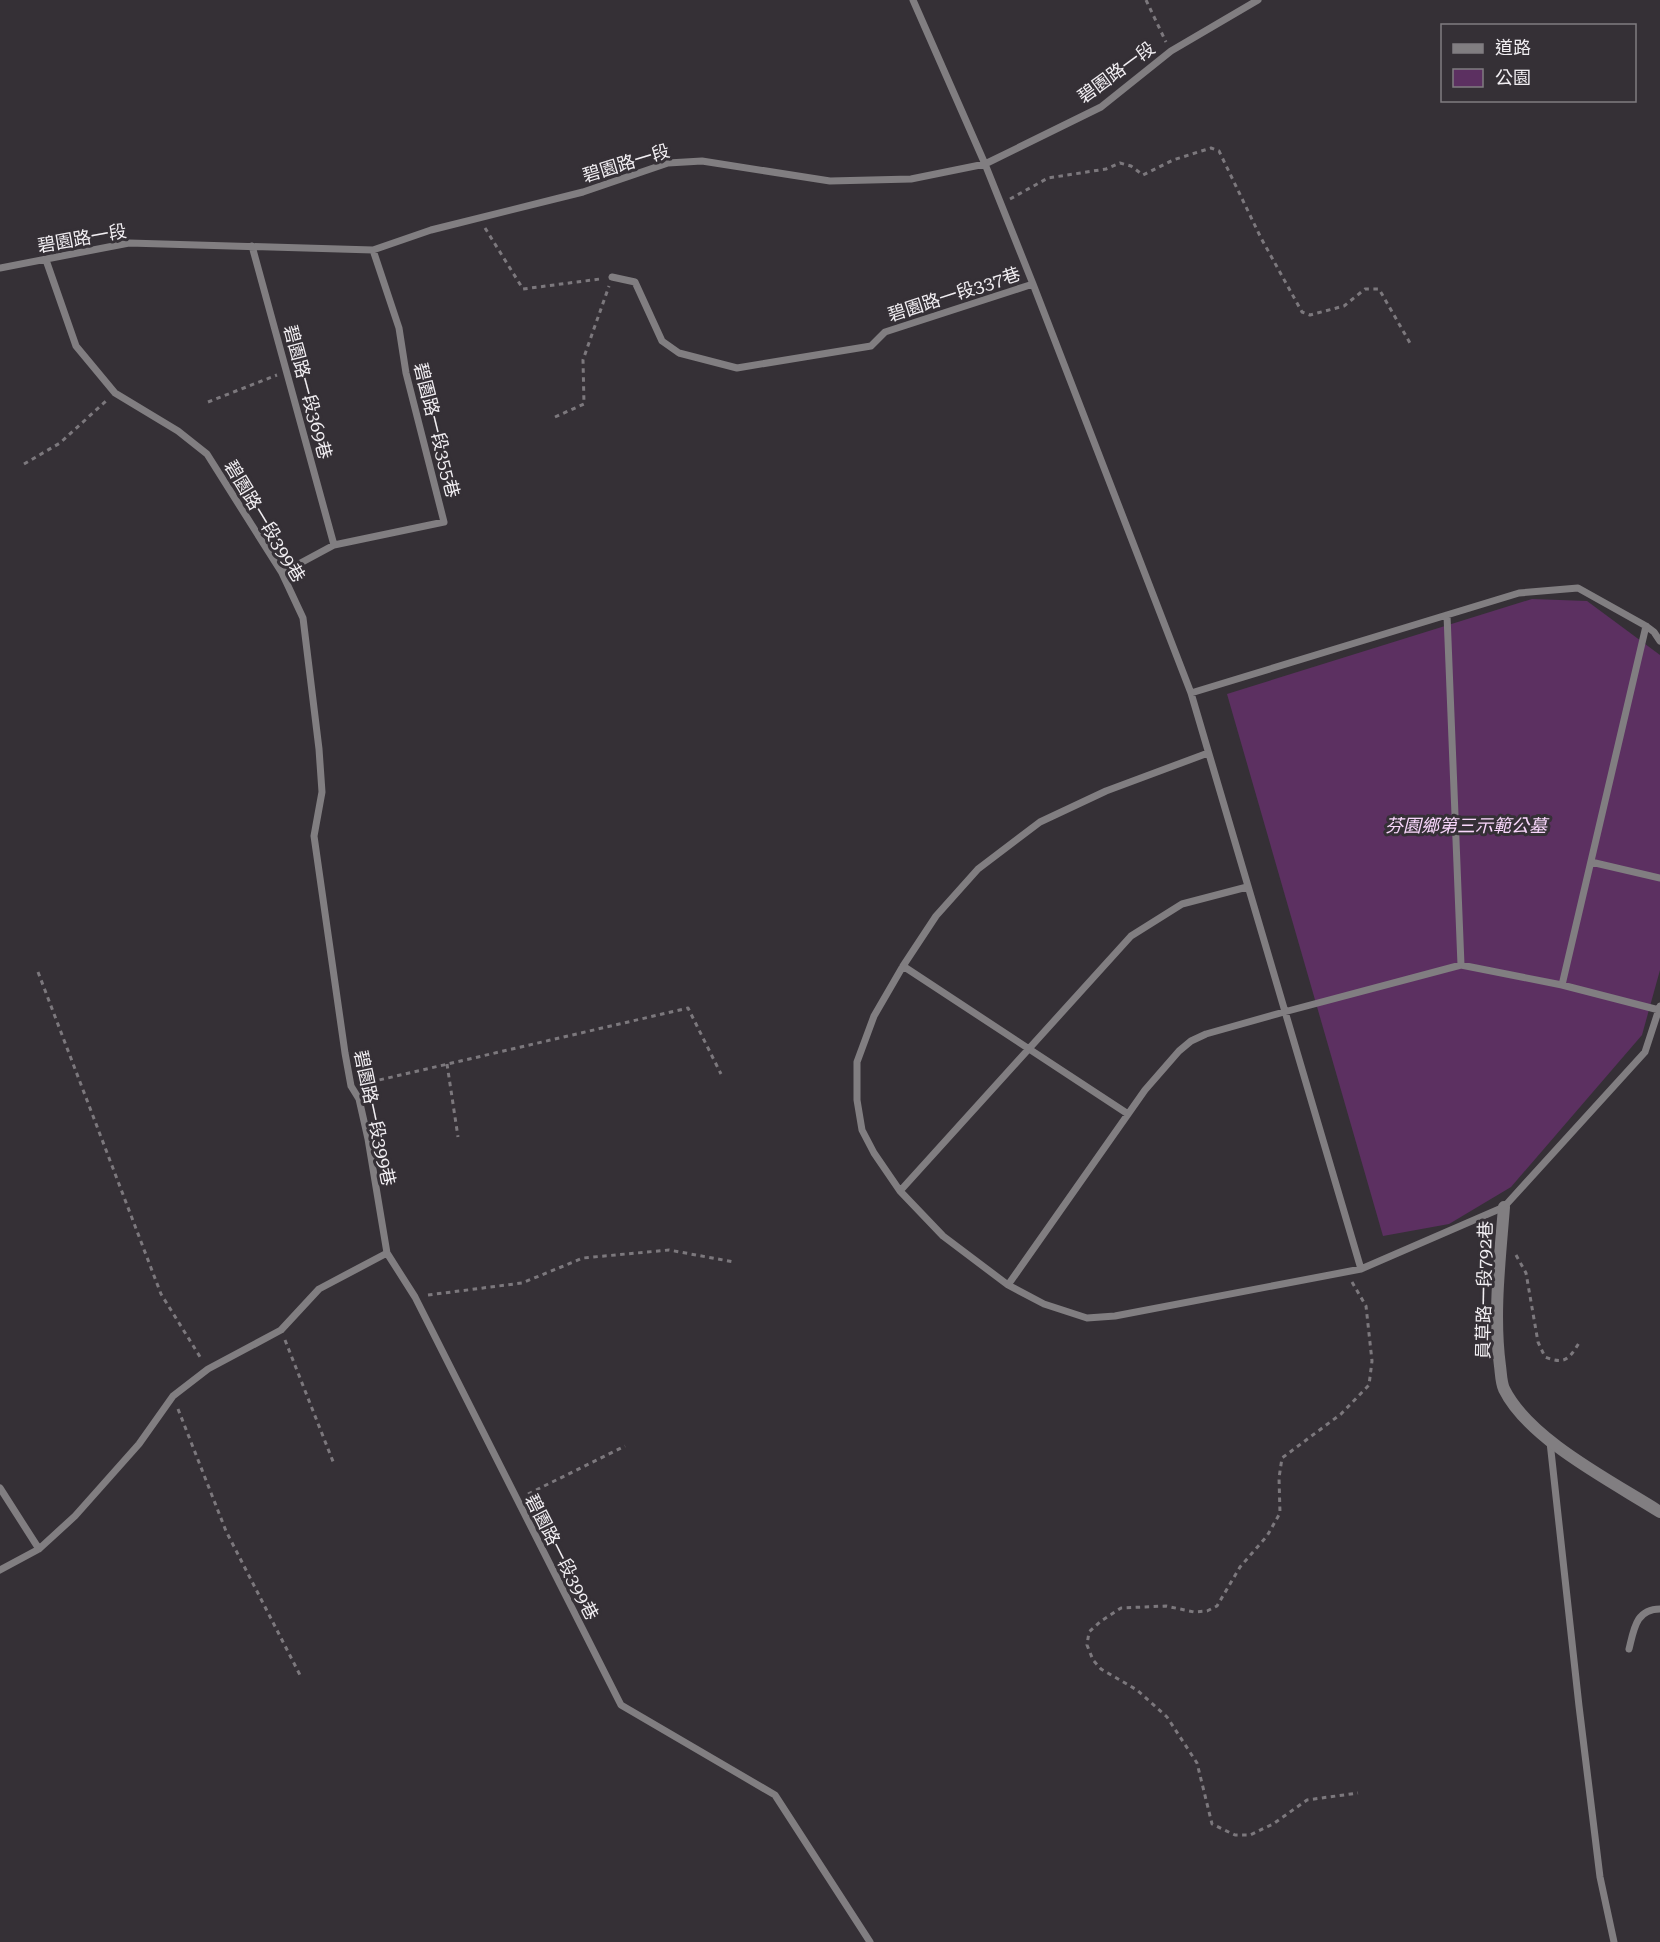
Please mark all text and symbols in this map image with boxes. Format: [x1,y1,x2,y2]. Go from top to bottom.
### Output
legend [1441,24,1636,102]
street label: 碧園路一段 [1073,37,1159,107]
text: 道路 [1495,37,1531,58]
text: 公園 [1495,67,1531,88]
street label: 碧園路一段 [580,140,672,186]
street label: 碧園路一段 [36,220,128,256]
street label: 碧園路一段337巷 [885,263,1023,325]
street label: 碧園路一段369巷 [280,323,336,461]
street label: 碧園路一段355巷 [410,360,464,500]
street label: 碧園路一段399巷 [220,456,310,586]
park label: 芬園鄉第三示範公墓 [1385,815,1550,836]
street label: 碧園路一段399巷 [350,1048,400,1188]
street label: 員草路一段792巷 [1472,1221,1496,1359]
street label: 碧園路一段399巷 [521,1491,603,1623]

